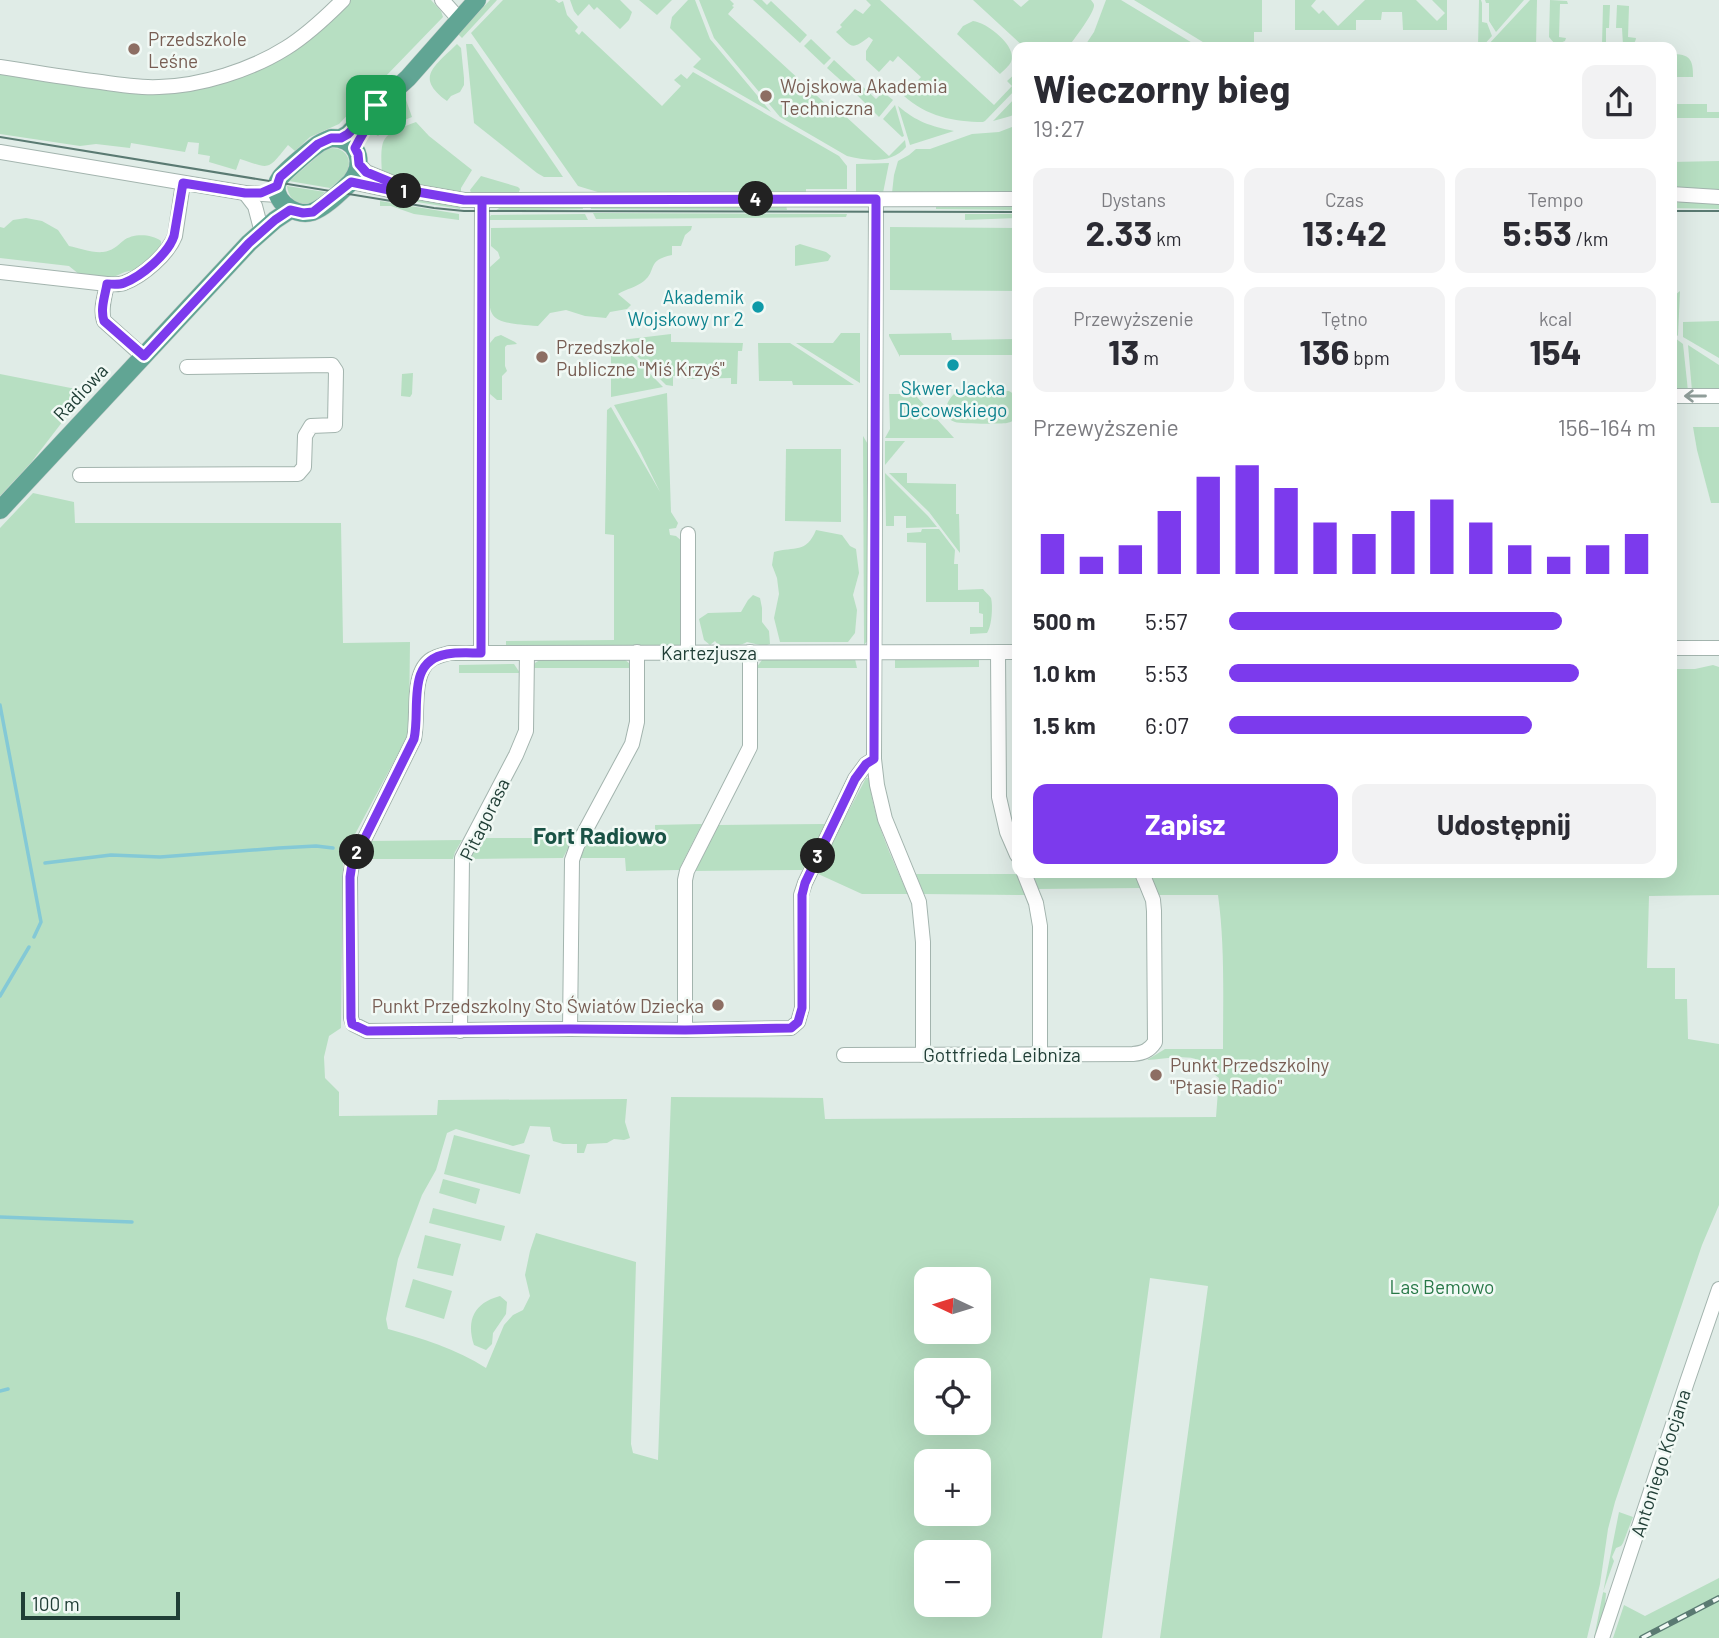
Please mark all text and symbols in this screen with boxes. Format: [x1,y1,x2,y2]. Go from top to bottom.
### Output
place label: Przedszkole Leśne [148,27,247,72]
marker: Przedszkole Leśne [126,41,142,57]
text: Wieczorny bieg [1033,65,1290,111]
button: share [1582,65,1656,139]
place label: Wojskowa Akademia Techniczna [780,74,947,119]
pin [346,75,406,135]
icon: arrive [357,86,395,124]
marker: Wojskowa Akademia Techniczna [758,88,774,104]
text: 19:27 [1033,114,1084,142]
pin: 1 [386,174,422,208]
text: 1 [400,179,407,202]
pin: 4 [738,182,774,216]
text: 4 [750,187,761,210]
text: Dystans [1101,188,1166,211]
text: Czas [1325,188,1364,211]
text: Tempo [1527,188,1584,211]
text: 2.33 [1086,211,1152,253]
text: 13:42 [1302,211,1387,253]
text: 5:53 [1502,211,1572,253]
text: km [1152,227,1181,250]
text: /km [1572,227,1609,250]
place label: Akademik Wojskowy nr 2 [628,285,744,330]
marker: Akademik Wojskowy nr 2 [750,299,766,315]
text: Przewyższenie [1073,307,1194,330]
text: Tętno [1321,307,1368,330]
text: kcal [1539,307,1572,330]
text: 13 [1108,330,1139,372]
text: 136 [1299,330,1349,372]
text: 154 [1529,330,1582,372]
place label: Przedszkole Publiczne "Miś Krzyś" [556,335,725,380]
text: m [1139,346,1159,369]
text: bpm [1349,346,1390,369]
marker: Przedszkole Publiczne "Miś Krzyś" [534,349,550,365]
marker: Skwer Jacka Decowskiego [945,357,961,373]
street label: Radiowa [48,359,112,425]
place label: Skwer Jacka Decowskiego [899,376,1007,421]
one-way arrow [1684,389,1707,403]
text: Przewyższenie [1033,413,1179,441]
text: 156–164 m [1558,413,1656,441]
text: 500 m [1033,607,1095,635]
text: 5:57 [1145,607,1187,635]
street label: Kartezjusza [661,641,757,664]
text: 1.0 km [1033,659,1096,687]
text: 5:53 [1145,659,1188,687]
text: 1.5 km [1033,711,1096,739]
text: 6:07 [1145,711,1189,739]
street label: Pitagorasa [454,774,514,864]
button: Zapisz [1033,784,1338,864]
button: Udostępnij [1352,784,1656,864]
district label: Fort Radiowo [533,821,667,849]
pin: 2 [340,834,374,870]
pin: 3 [800,838,836,874]
text: 2 [351,840,362,863]
text: 3 [812,844,823,867]
place label: Punkt Przedszkolny Sto Światów Dziecka [372,994,704,1017]
marker: Punkt Przedszkolny Sto Światów Dziecka [710,997,726,1013]
street label: Gottfrieda Leibniza [923,1043,1081,1066]
place label: Punkt Przedszkolny "Ptasie Radio" [1170,1053,1330,1098]
marker: Punkt Przedszkolny "Ptasie Radio" [1148,1067,1164,1083]
north arrow [914,1267,990,1344]
map controls [914,1267,991,1617]
park label: Las Bemowo [1390,1275,1494,1298]
button: locate [914,1358,991,1435]
street label: Antoniego Kocjana [1625,1386,1695,1540]
button: + [914,1449,991,1526]
button: − [914,1540,991,1617]
scale bar [21,1589,180,1621]
text: 100 m [32,1592,80,1615]

